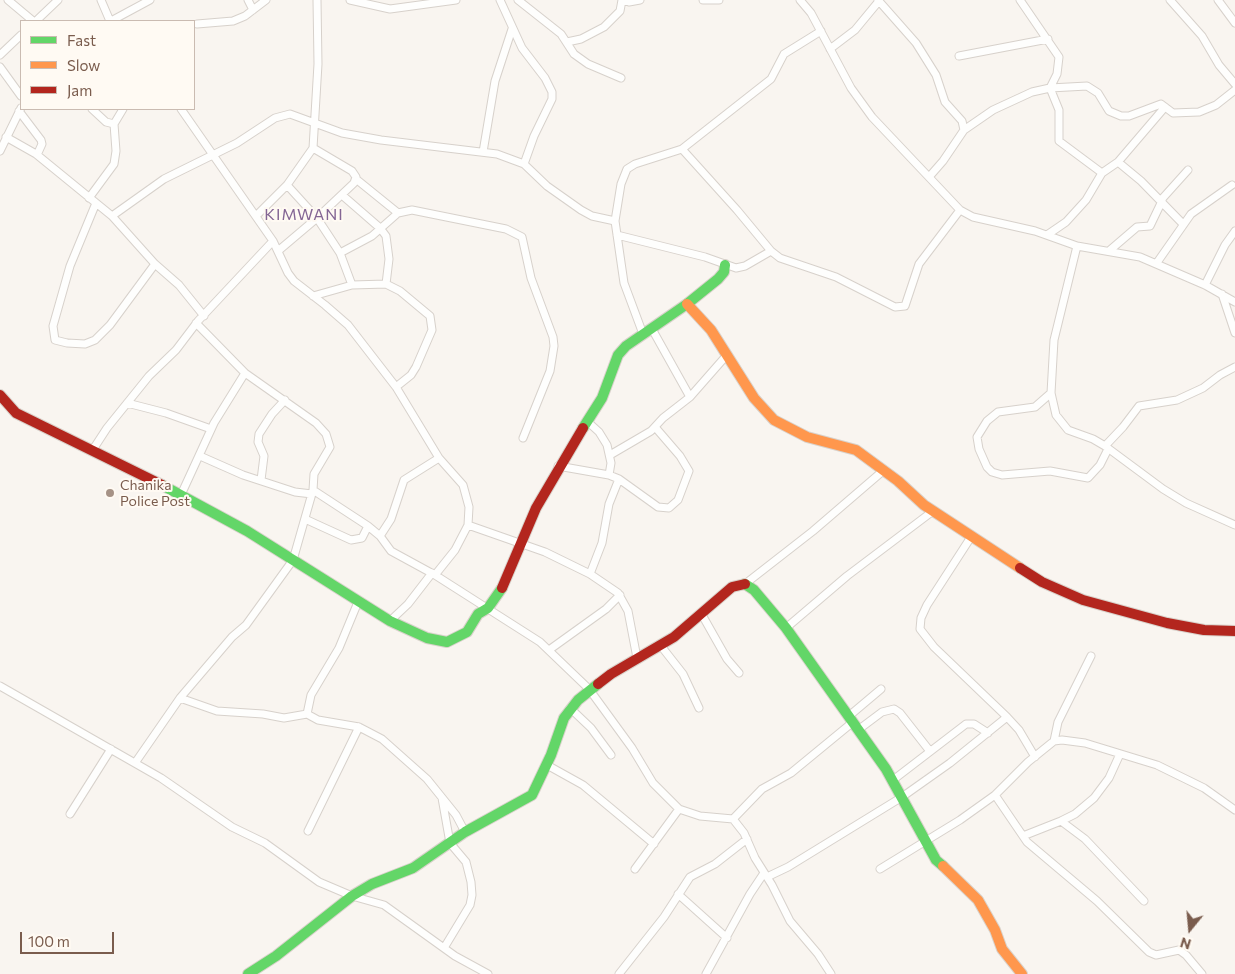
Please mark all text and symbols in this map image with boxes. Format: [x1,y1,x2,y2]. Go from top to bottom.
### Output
legend [20,20,195,110]
text: Fast [67,31,96,49]
text: Slow [67,56,100,74]
text: Jam [67,81,92,99]
district label: KIMWANI [263,205,345,225]
place label: Chanika Police Post [120,477,190,510]
marker: Chanika Police Post [104,487,116,499]
north arrow [1165,904,1215,954]
scale bar [22,922,116,954]
text: 100 m [28,932,70,950]
text: N [1178,934,1193,953]

